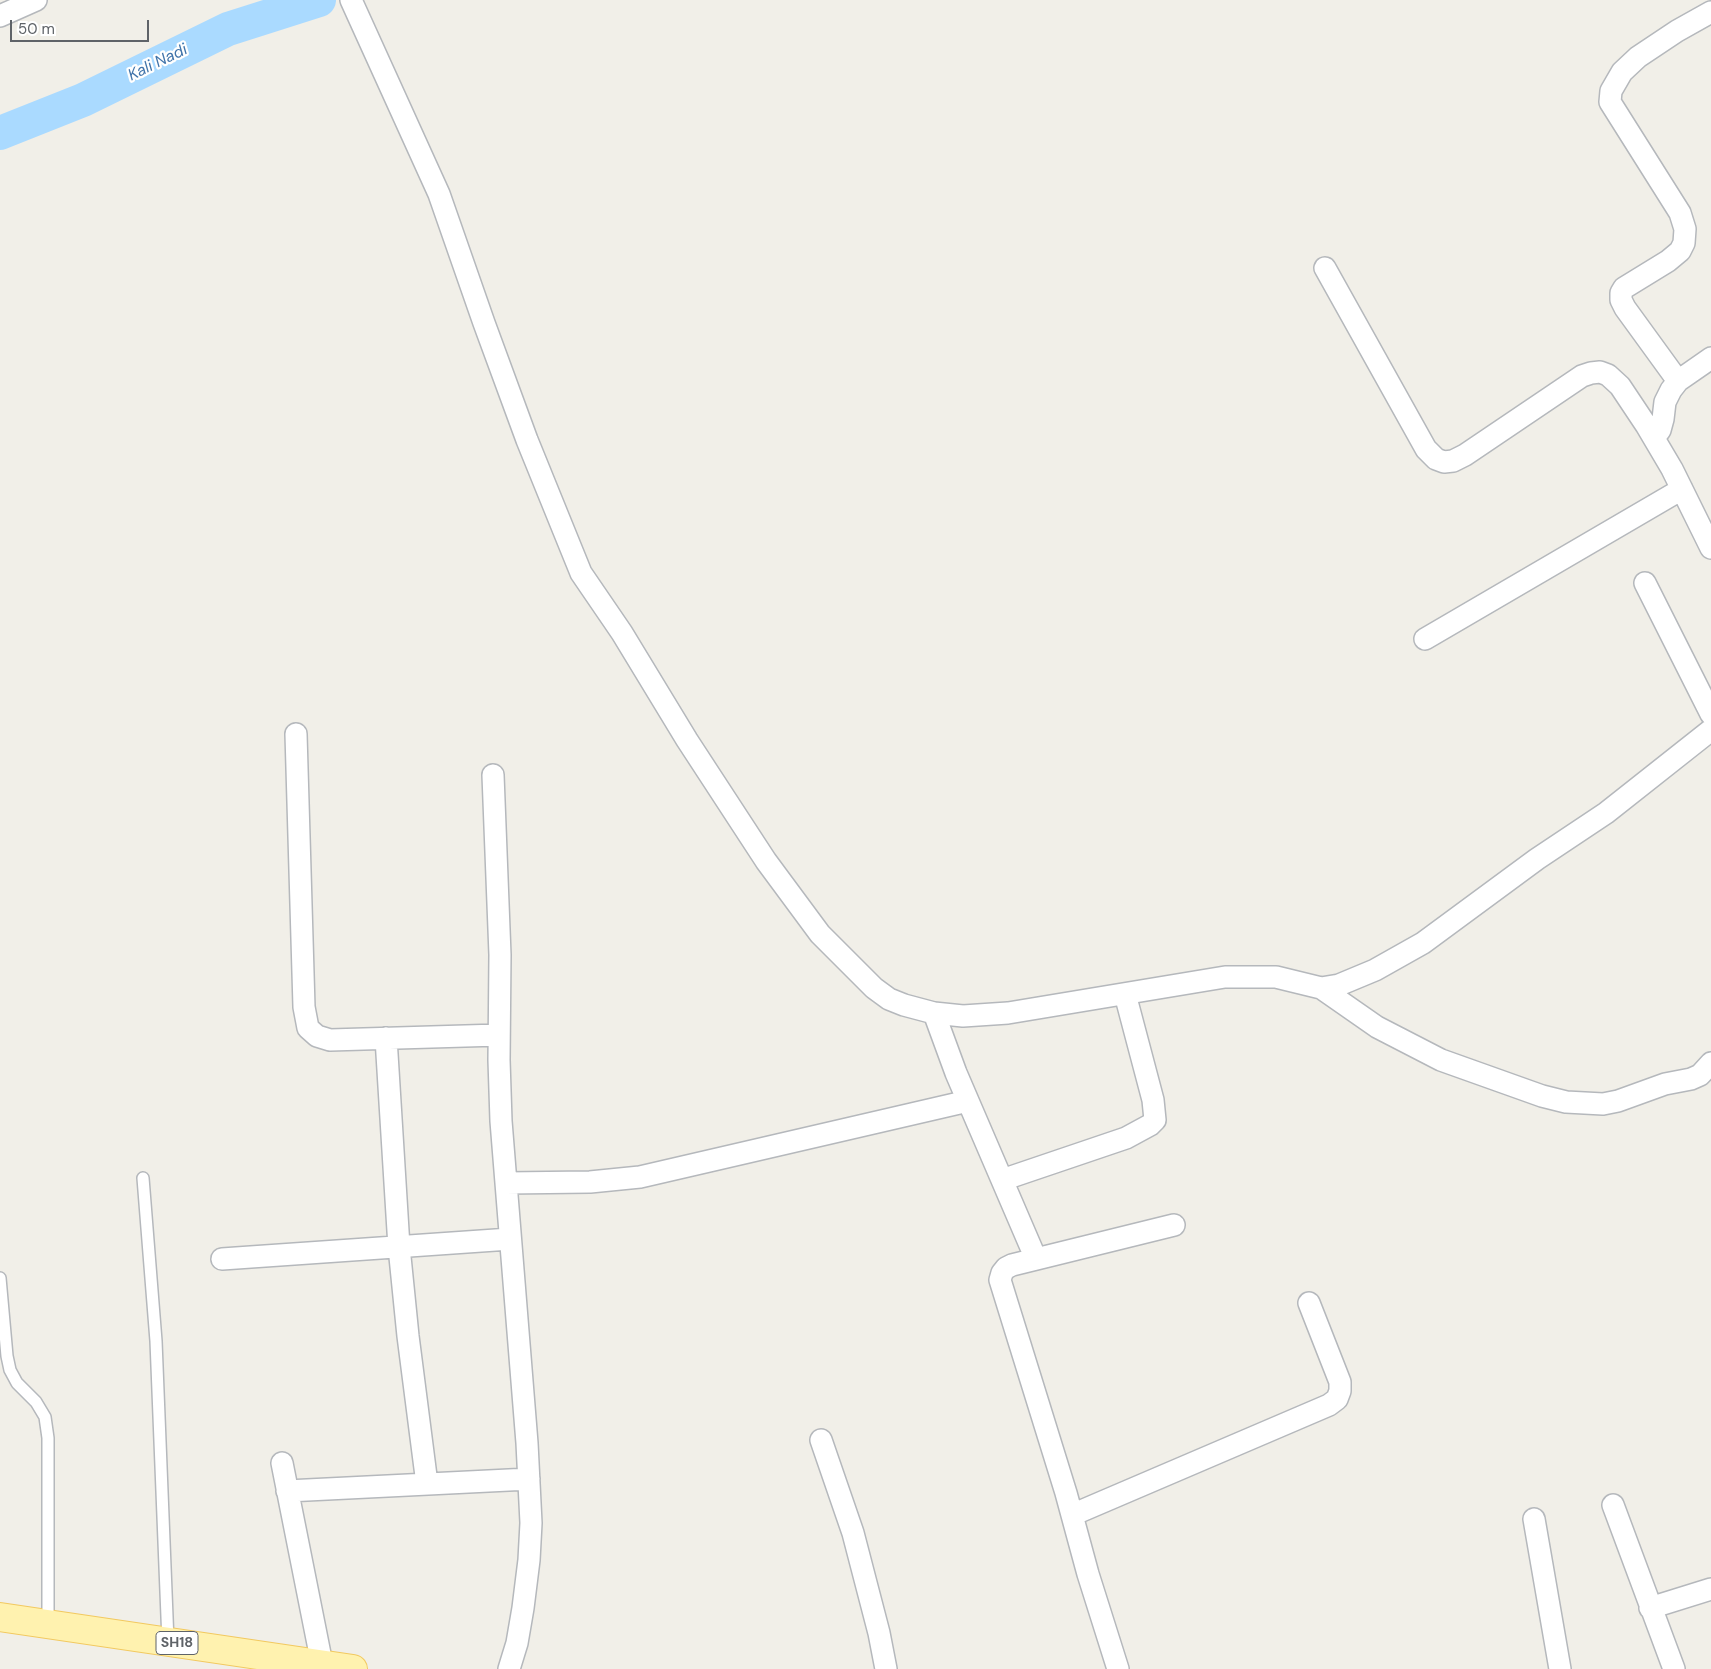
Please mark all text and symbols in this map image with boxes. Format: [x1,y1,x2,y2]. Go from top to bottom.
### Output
scale bar [12,10,151,42]
text: 50 m [18,19,55,39]
water label: Kali Nadi [125,40,191,86]
road number: SH18 [156,1632,198,1655]

